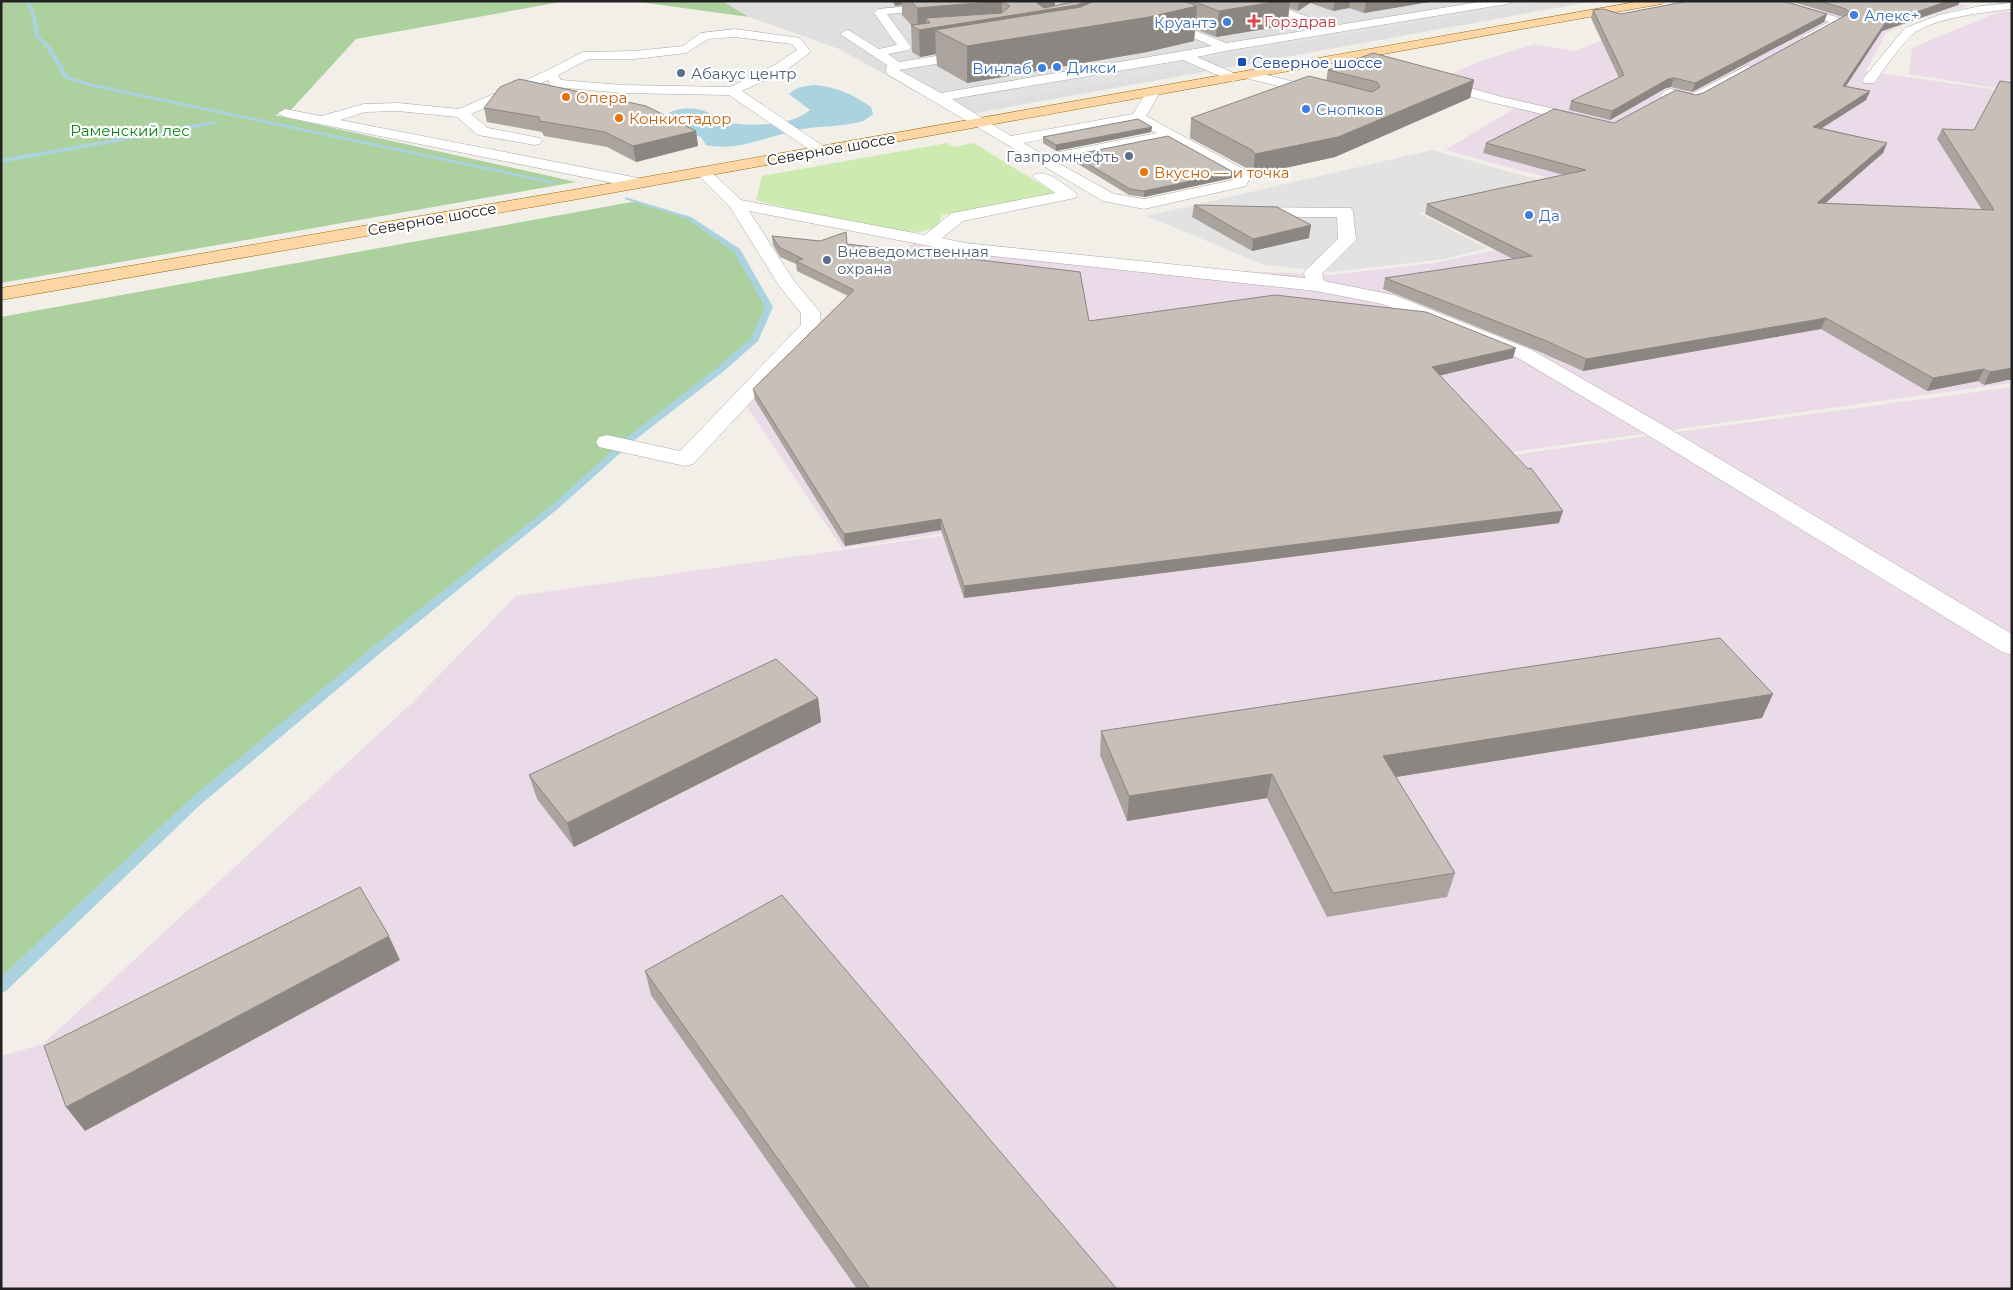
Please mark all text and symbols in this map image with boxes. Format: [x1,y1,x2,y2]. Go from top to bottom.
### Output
place label: Алекс+ [1864,6,1919,25]
marker: Алекс+ [1848,9,1860,21]
place label: Горздрав [1264,12,1337,31]
place label: Круантэ [1154,13,1217,32]
marker: Горздрав [1248,15,1260,27]
marker: Круантэ [1221,16,1233,28]
place label: Северное шоссе [1252,53,1383,72]
marker: Северное шоссе [1236,56,1248,68]
place label: Дикси [1067,58,1116,77]
place label: Винлаб [972,59,1032,78]
marker: Дикси [1051,61,1063,73]
marker: Винлаб [1036,62,1048,74]
place label: Абакус центр [691,64,797,83]
marker: Абакус центр [675,67,687,79]
place label: Опера [576,88,627,107]
marker: Опера [560,91,572,103]
place label: Снопков [1316,100,1384,119]
marker: Снопков [1300,103,1312,115]
place label: Конкистадор [629,109,732,128]
marker: Конкистадор [613,112,625,124]
park label: Раменский лес [70,121,190,140]
street label: Северное шоссе [765,128,897,170]
place label: Газпромнефть [1006,147,1119,166]
marker: Газпромнефть [1123,150,1135,162]
place label: Вкусно — и точка [1154,163,1290,182]
marker: Вкусно — и точка [1138,166,1150,178]
street label: Северное шоссе [366,198,498,240]
place label: Да [1539,206,1560,225]
marker: Да [1523,209,1535,221]
place label: Вневедомственная охрана [837,242,989,278]
marker: Вневедомственная охрана [821,254,833,266]

